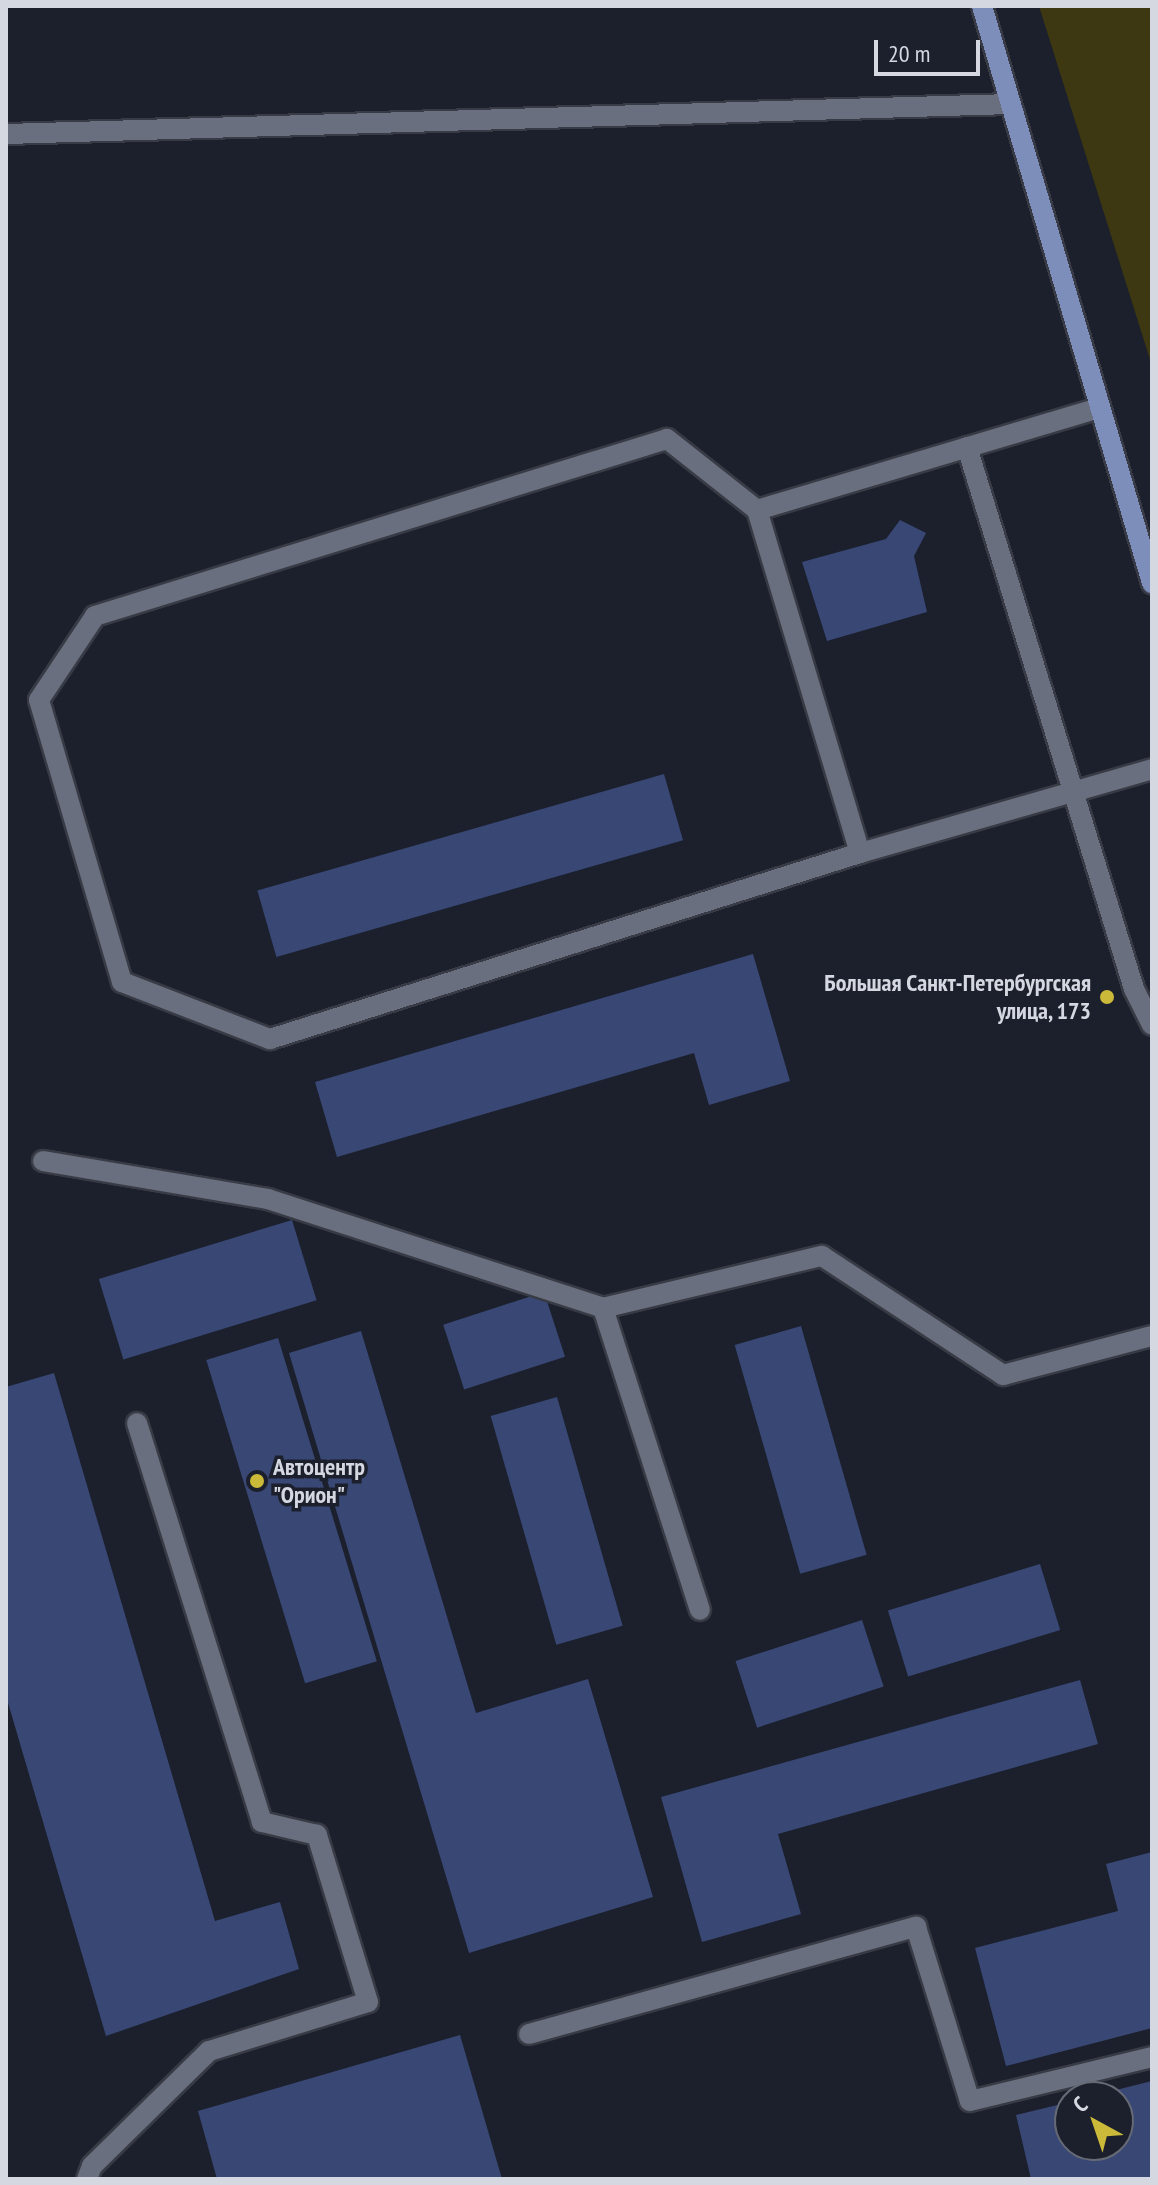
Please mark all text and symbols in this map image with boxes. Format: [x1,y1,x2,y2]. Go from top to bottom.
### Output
scale bar [878,24,984,74]
text: 20 m [888,38,930,69]
place label: Большая Санкт-Петербургская улица, 173 [824,969,1091,1025]
marker: Большая Санкт-Петербургская улица, 173 [1098,988,1116,1006]
place label: Автоцентр "Орион" [273,1453,365,1509]
marker: Автоцентр "Орион" [248,1472,266,1490]
north arrow [1054,2081,1134,2161]
text: С [1067,2090,1093,2118]

